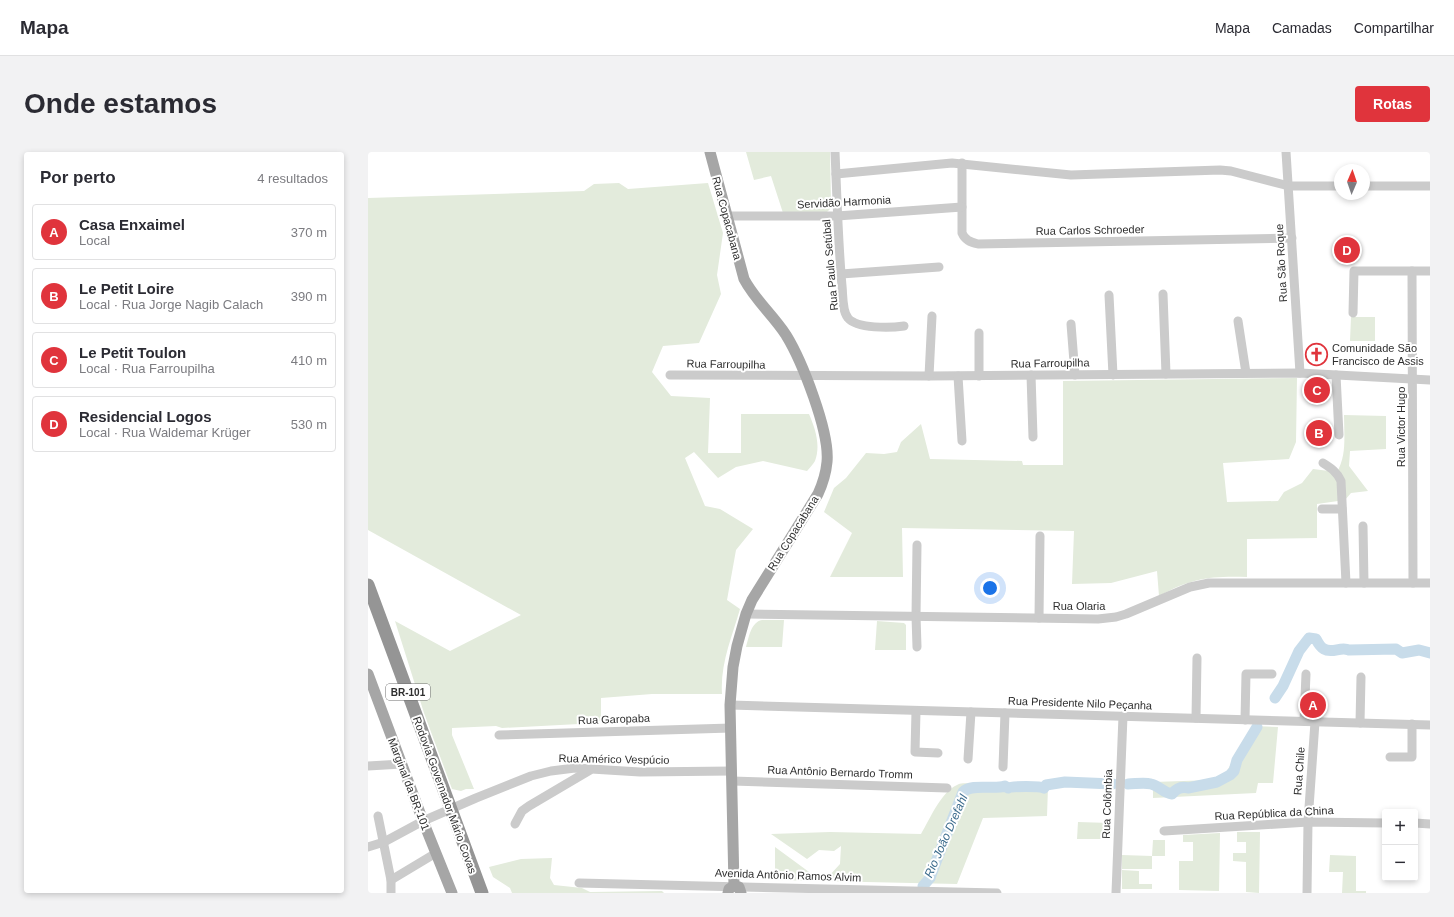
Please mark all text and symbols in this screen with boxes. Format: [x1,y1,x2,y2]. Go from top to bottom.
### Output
text: Mapa [20,17,69,38]
text: Mapa [1215,20,1250,36]
text: Camadas [1272,20,1332,36]
text: Compartilhar [1354,20,1434,36]
button: Rotas [1355,86,1430,122]
text: Onde estamos [24,88,217,119]
north arrow [1334,164,1370,200]
text: Por perto [40,168,116,187]
text: 4 resultados [257,171,328,186]
street label: Rua Copacabana [710,175,744,262]
street label: Servidão Harmonia [797,193,892,210]
text: Casa Enxaimel [79,216,185,233]
street label: Rua Paulo Setúbal [820,219,840,311]
street label: Rua Carlos Schroeder [1035,223,1145,237]
street label: Rua São Roque [1273,224,1289,302]
text: A [49,225,59,240]
text: 370 m [291,225,327,240]
text: Local [79,233,110,248]
pin: D [1334,235,1360,265]
text: Le Petit Loire [79,280,174,297]
text: B [49,289,59,304]
text: 390 m [291,289,327,304]
text: Local · Rua Jorge Nagib Calach [79,297,263,312]
church icon: Comunidade São Francisco de Assis [1304,341,1330,367]
place label: Comunidade São Francisco de Assis [1332,342,1424,367]
text: Le Petit Toulon [79,344,186,361]
text: C [49,353,59,368]
text: 410 m [291,353,327,368]
street label: Rua Farroupilha [1010,356,1090,370]
street label: Rua Farroupilha [686,357,766,371]
text: Local · Rua Farroupilha [79,361,215,376]
pin: C [1304,375,1330,405]
street label: Rua Victor Hugo [1395,387,1407,467]
text: Residencial Logos [79,408,212,425]
text: D [49,417,59,432]
text: 530 m [291,417,327,432]
pin: B [1306,418,1332,448]
text: Local · Rua Waldemar Krüger [79,425,250,440]
street label: Rua Copacabana [765,493,821,572]
your location [980,578,1000,598]
street label: Rua Olaria [1053,600,1106,612]
road number: BR-101 [386,684,430,700]
pin: A [1300,690,1326,720]
street label: Rua Presidente Nilo Peçanha [1008,694,1153,712]
street label: Rua Garopaba [578,712,651,726]
street label: Rodovia Governador Mário Covas [411,715,479,876]
street label: Marginal da BR-101 [386,736,432,832]
street label: Rua Chile [1291,746,1307,796]
street label: Rua Américo Vespúcio [559,752,669,766]
street label: Rua Antônio Bernardo Tromm [767,763,913,781]
street label: Rua Colômbia [1100,768,1114,839]
water label: Rio João Drefahl [921,792,971,880]
street label: Rua República da China [1214,804,1335,822]
map controls [1382,809,1418,881]
button: + [1382,809,1418,845]
button: − [1382,845,1418,881]
street label: Avenida Antônio Ramos Alvim [715,866,861,884]

